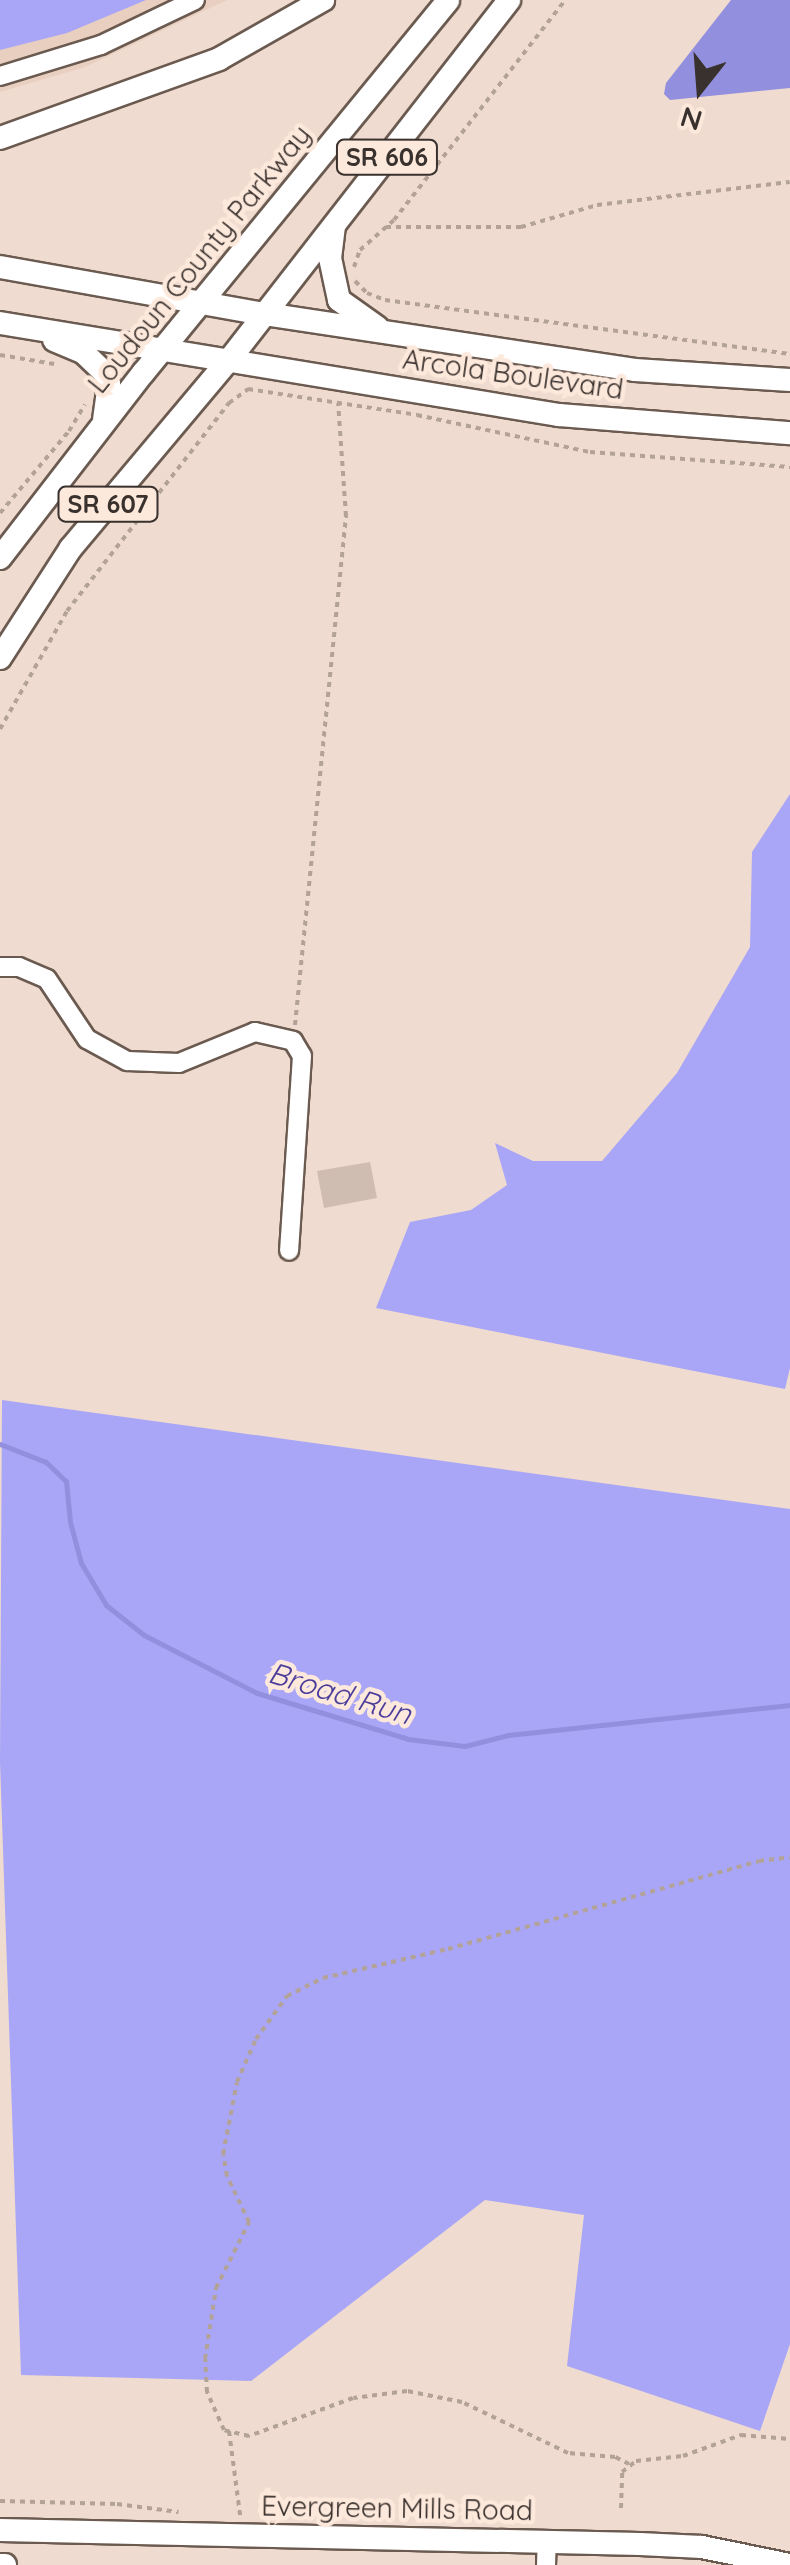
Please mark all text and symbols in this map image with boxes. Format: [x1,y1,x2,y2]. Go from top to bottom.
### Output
north arrow [650,40,750,140]
text: N [676,99,706,139]
street label: Loudoun County Parkway [81,118,317,400]
road number: SR 606 [334,137,440,177]
street label: Arcola Boulevard [401,342,625,406]
road number: SR 607 [56,484,160,524]
water label: Broad Run [264,1654,416,1732]
street label: Evergreen Mills Road [261,2489,533,2527]

